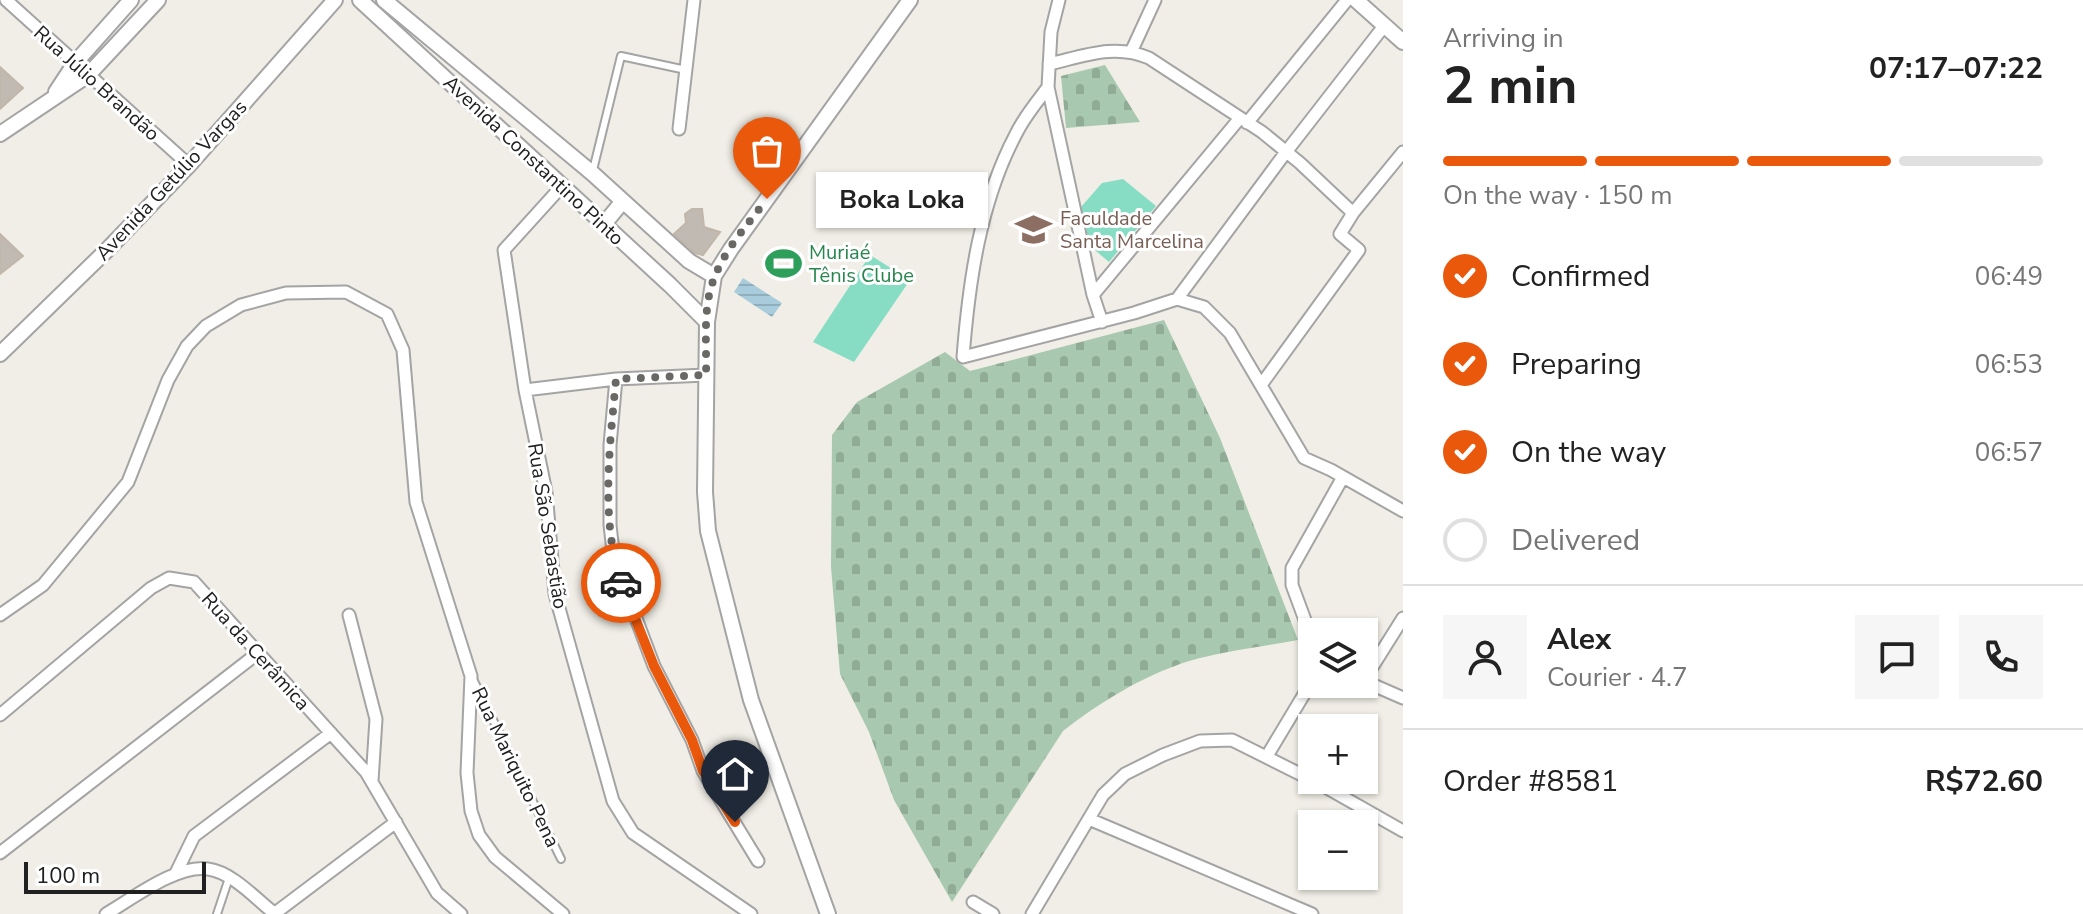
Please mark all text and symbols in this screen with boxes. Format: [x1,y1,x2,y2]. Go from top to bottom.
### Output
street label: Rua Júlio Brandão [28,20,165,147]
text: Arriving in [1443,21,1564,56]
text: 07:17–07:22 [1869,48,2043,89]
text: 2 min [1443,50,1578,121]
street label: Avenida Constantino Pinto [437,69,630,251]
street label: Avenida Getúlio Vargas [90,94,253,267]
pin [733,117,801,199]
icon: bag [745,129,789,173]
callout: Boka Loka [815,171,987,227]
text: On the way · 150 m [1443,178,1672,213]
text: Boka Loka [839,182,965,217]
place label: Faculdade Santa Marcelina [1060,205,1204,255]
school or university icon: Faculdade Santa Marcelina [1015,211,1053,249]
place label: Muriaé Tênis Clube [809,239,914,289]
sports icon: Muriaé Tênis Clube [764,244,802,282]
icon: check [1443,254,1487,298]
text: Confirmed [1511,256,1651,297]
text: 06:49 [1975,259,2043,294]
icon: check [1443,342,1487,386]
text: Preparing [1511,344,1642,385]
text: 06:53 [1975,347,2043,382]
icon: check [1443,430,1487,474]
text: On the way [1511,432,1666,473]
text: 06:57 [1975,435,2043,470]
street label: Rua São Sebastião [521,441,574,611]
text: Delivered [1511,520,1640,561]
courier [581,543,661,623]
icon: car [599,561,643,605]
street label: Rua da Cerâmica [195,586,316,716]
button: person [1443,615,1527,699]
button: chat [1855,615,1939,699]
button: phone [1959,615,2043,699]
map controls [1298,618,1378,890]
button: layers [1298,618,1378,698]
text: Alex [1547,619,1611,660]
text: Courier · 4.7 [1547,660,1688,695]
street label: Rua Mariquito Pena [465,683,566,852]
button: + [1298,714,1378,794]
pin [701,740,769,822]
icon: home [713,752,757,796]
text: Order #8581 [1443,761,1618,802]
text: R$72.60 [1925,761,2043,802]
button: − [1298,810,1378,890]
scale bar [24,858,206,894]
text: 100 m [36,861,100,891]

